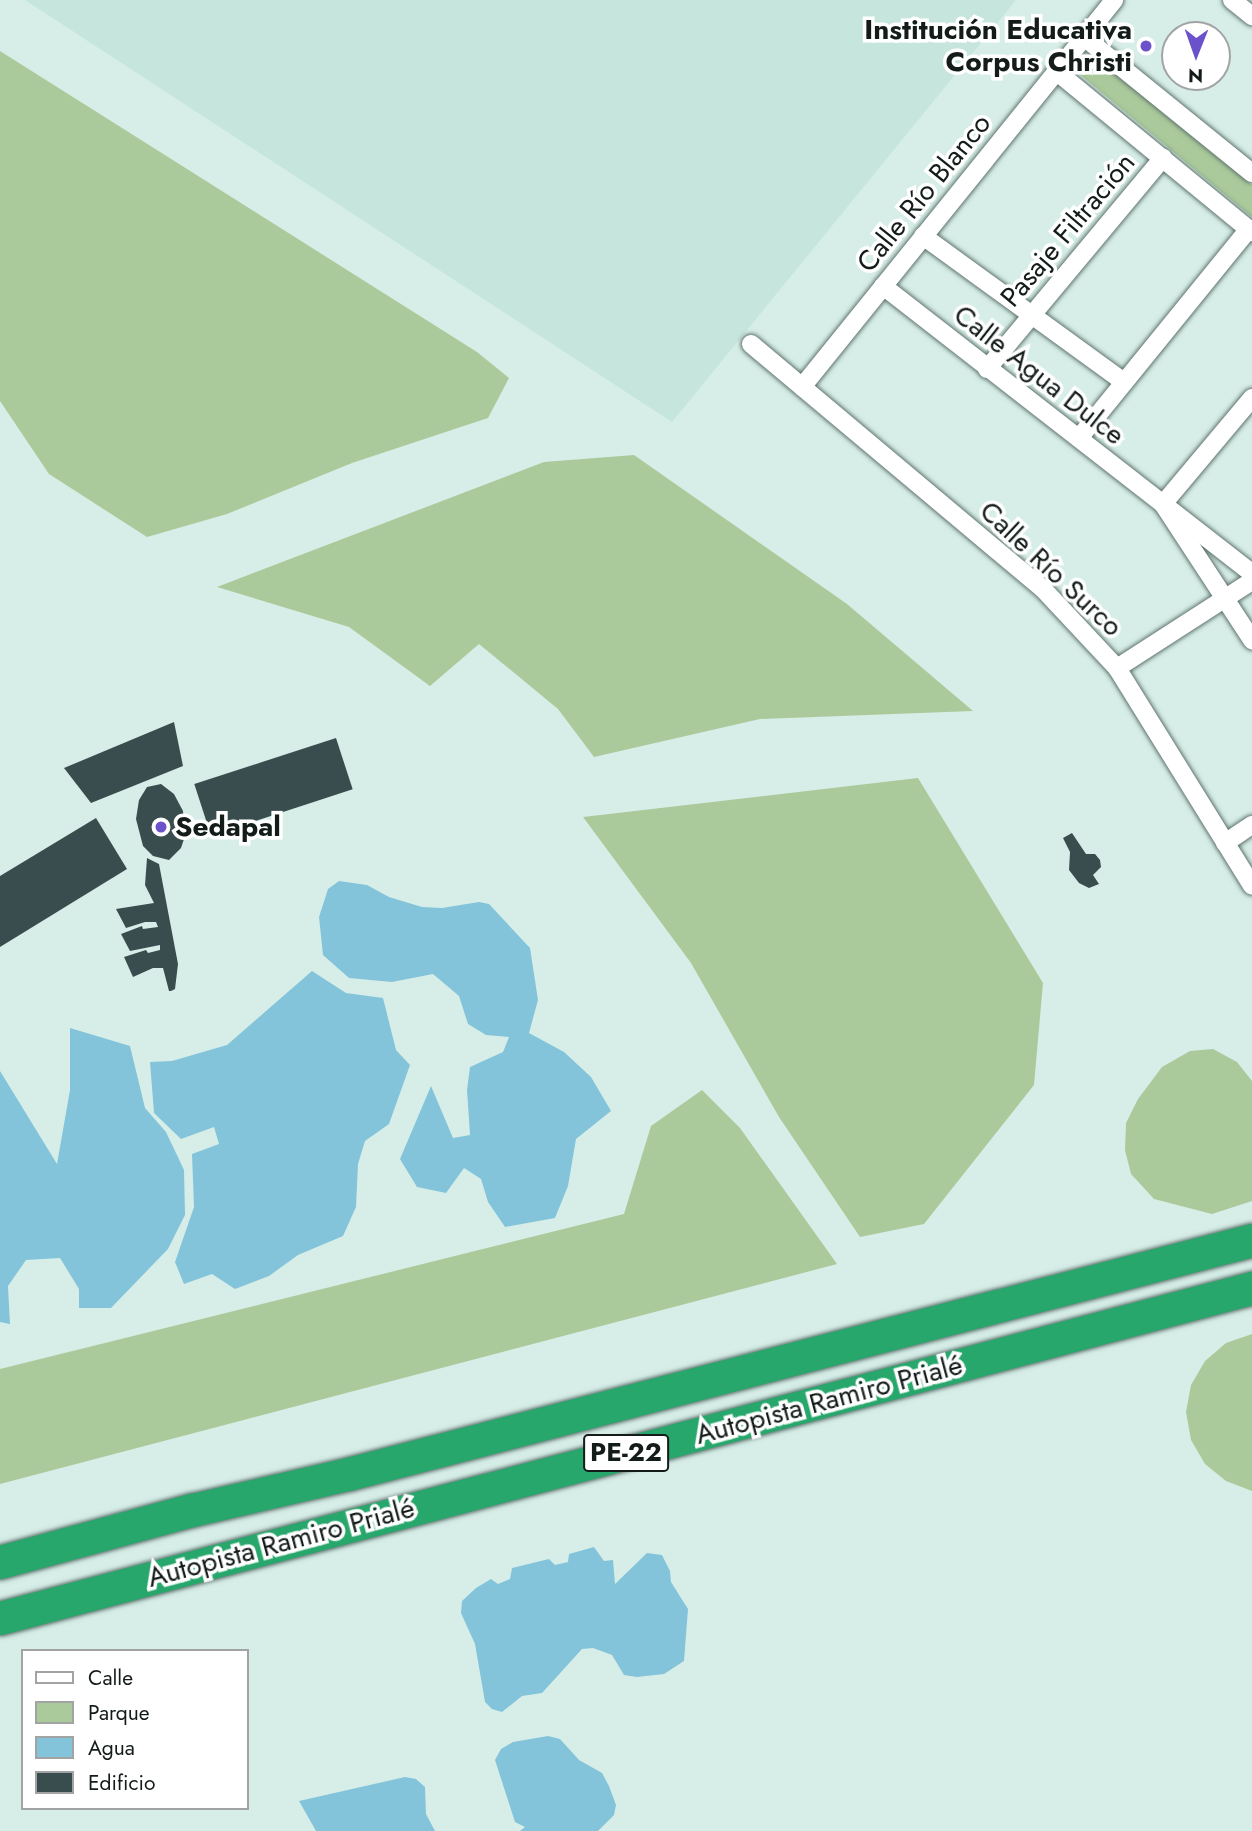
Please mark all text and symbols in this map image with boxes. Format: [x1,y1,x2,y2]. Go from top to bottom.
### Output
place label: Institución Educativa Corpus Christi [864,13,1132,79]
north arrow [1161,21,1231,91]
marker: Institución Educativa Corpus Christi [1138,38,1154,54]
text: N [1188,62,1203,89]
street label: Calle Río Blanco [850,107,998,279]
street label: Pasaje Filtración [994,146,1142,314]
street label: Calle Agua Dulce [947,298,1131,452]
street label: Calle Río Surco [973,494,1129,644]
place label: Sedapal [175,810,281,844]
marker: Sedapal [153,819,169,835]
street label: Autopista Ramiro Prialé [692,1348,966,1452]
road number: PE-22 [582,1430,670,1476]
street label: Autopista Ramiro Prialé [144,1491,418,1595]
legend [21,1649,248,1810]
text: Calle [88,1663,133,1693]
text: Parque [88,1698,150,1728]
text: Agua [88,1733,135,1763]
text: Edificio [88,1768,155,1798]

